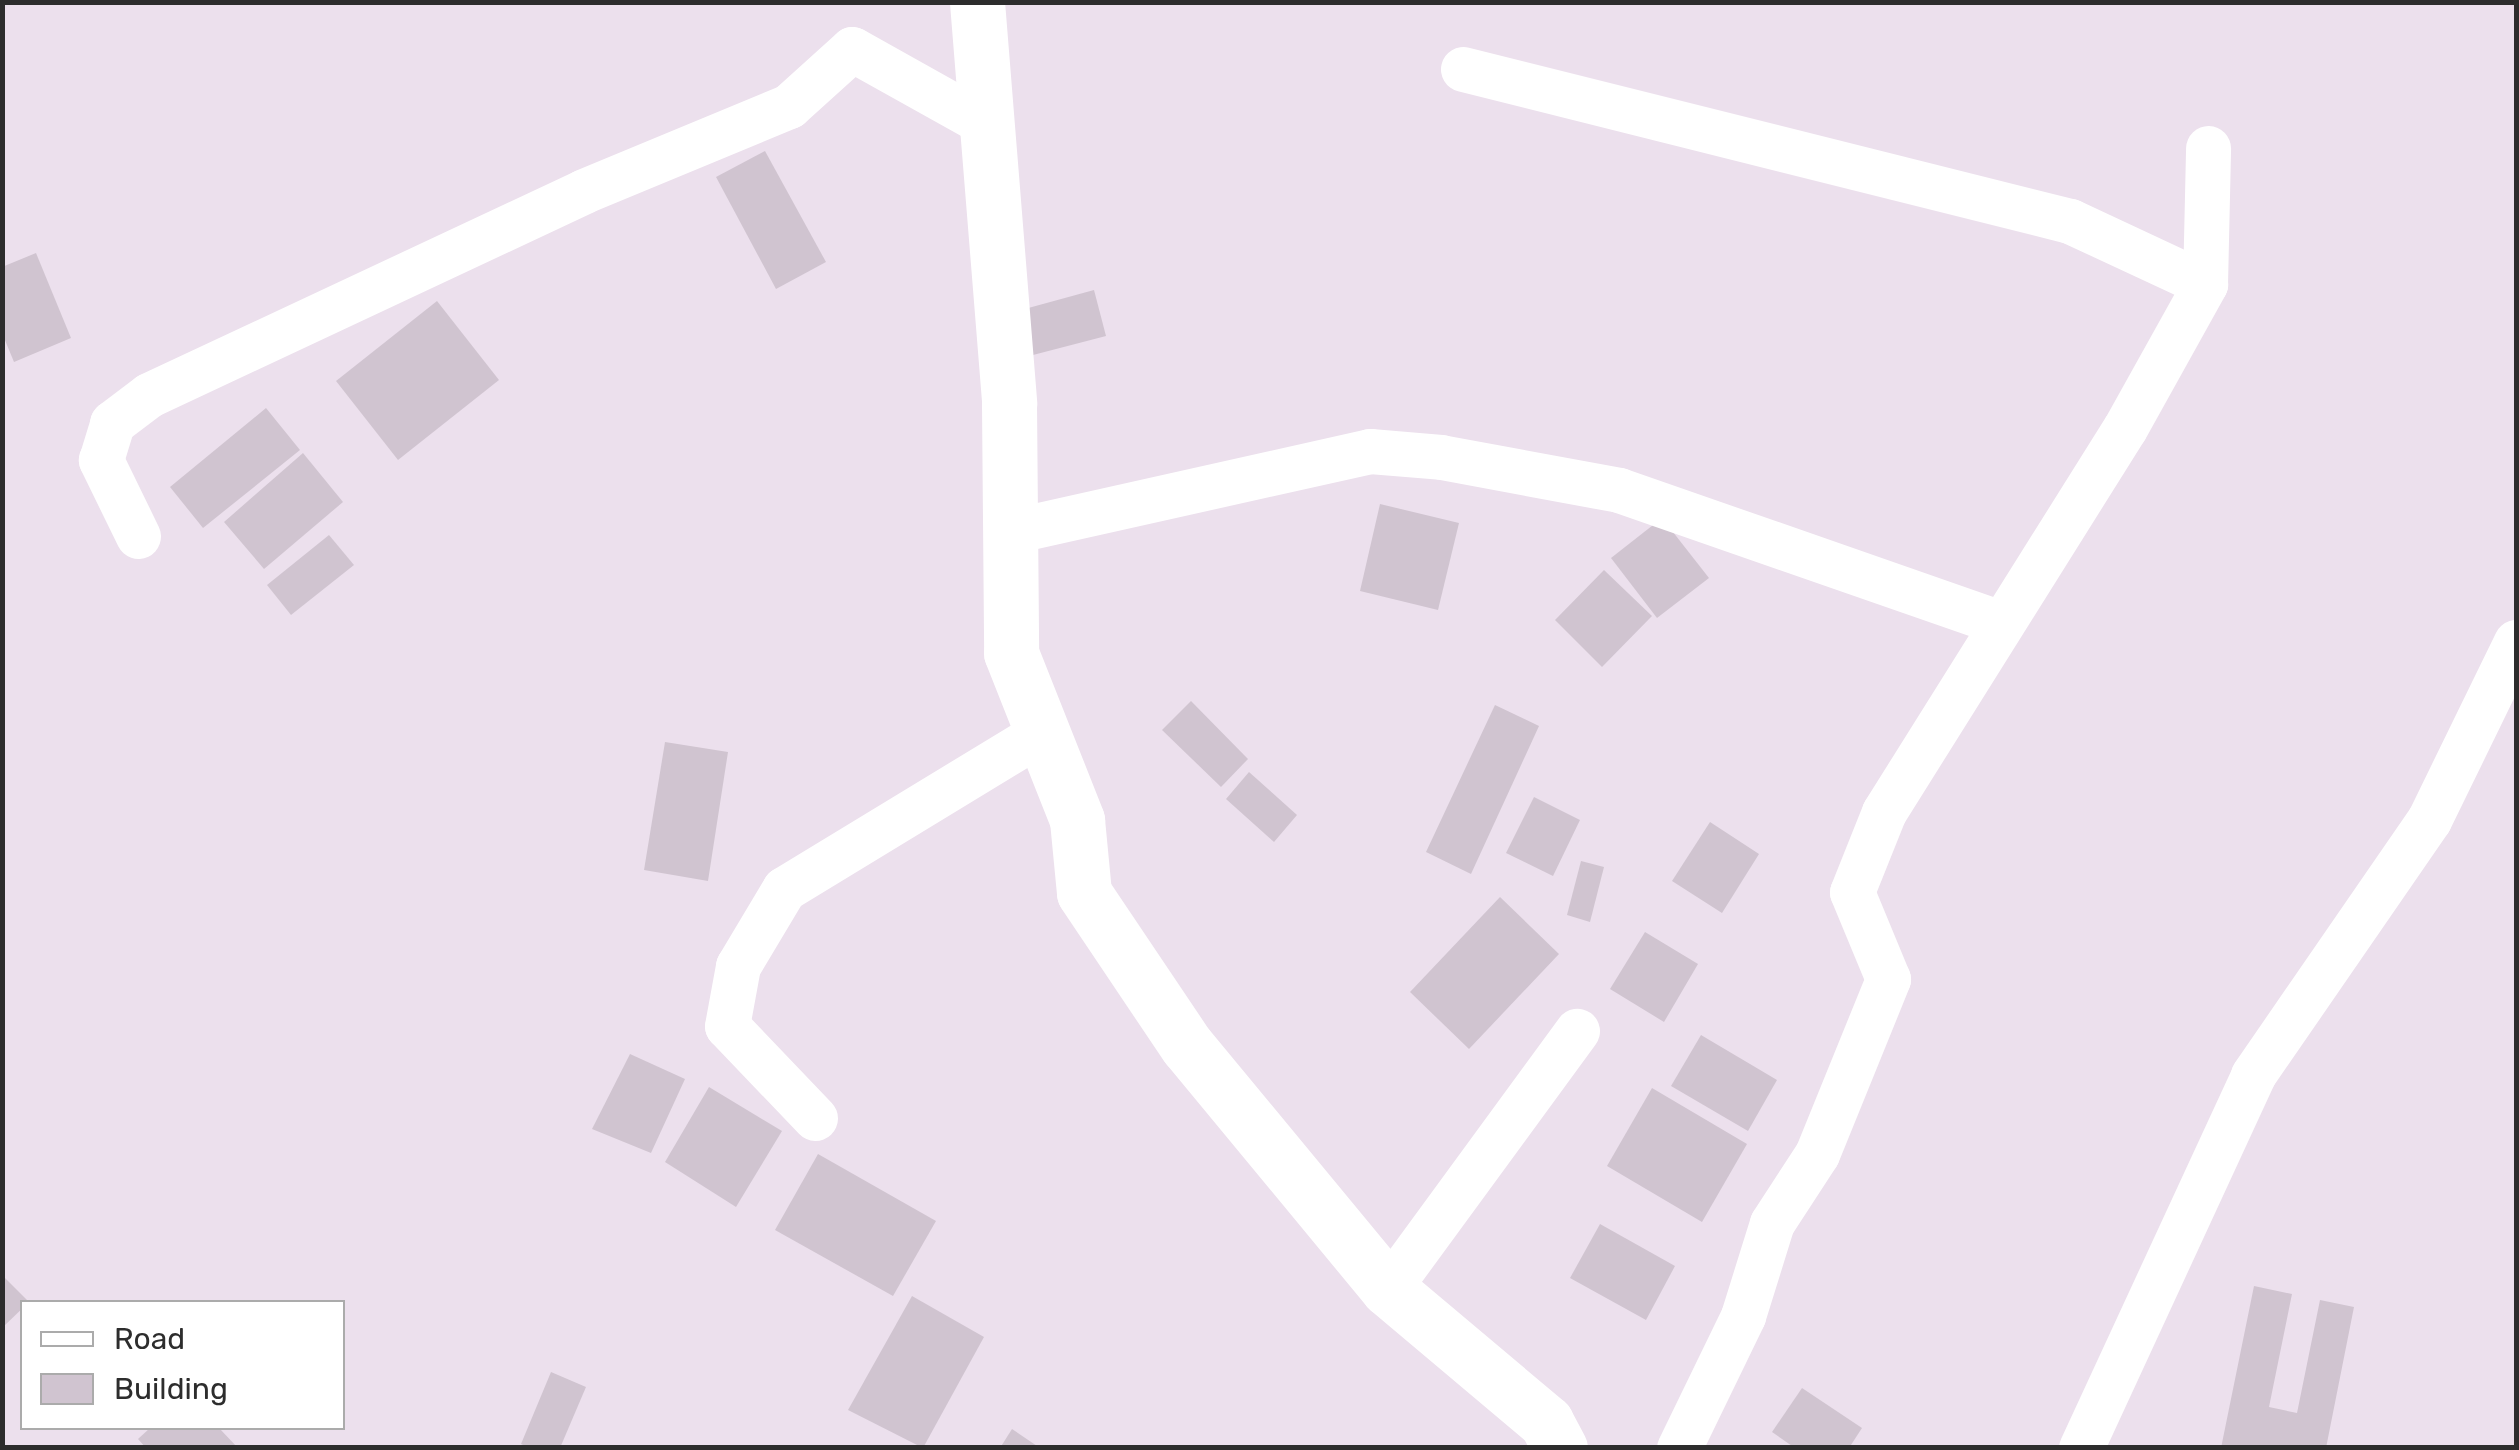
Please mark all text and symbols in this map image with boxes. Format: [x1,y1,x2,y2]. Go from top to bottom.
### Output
legend [20,1300,345,1430]
text: Road [114,1321,185,1357]
text: Building [114,1371,228,1407]

